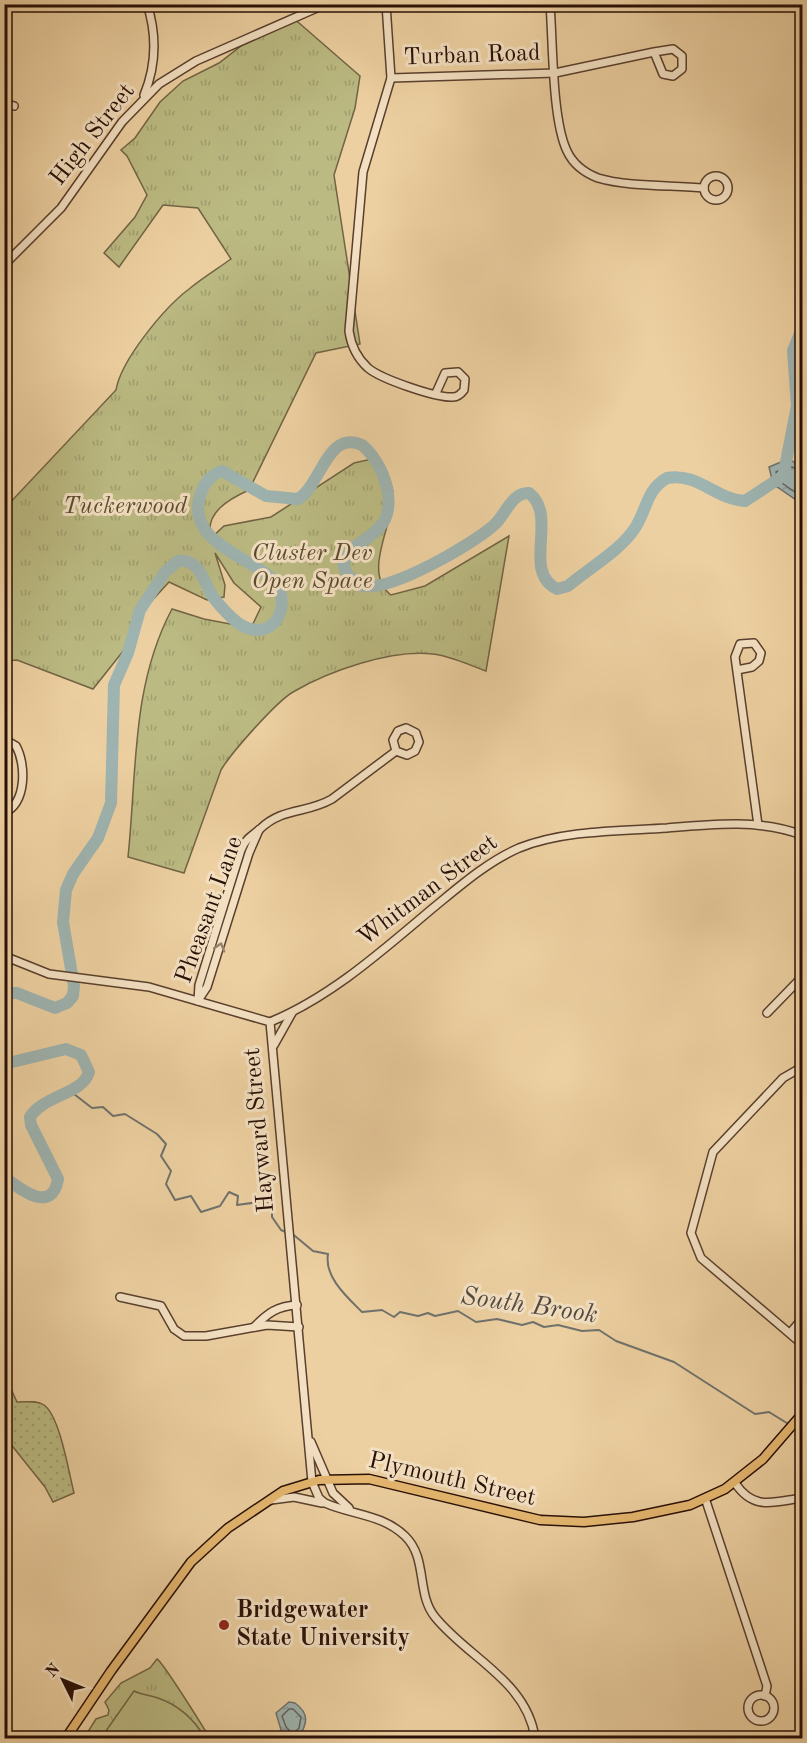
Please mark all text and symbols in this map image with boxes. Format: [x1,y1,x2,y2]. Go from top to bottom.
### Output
street label: Turban Road [403,42,541,70]
street label: High Street [46,80,140,190]
park label: Tuckerwood [63,495,188,519]
park label: Cluster Dev Open Space [251,542,373,594]
street label: Whitman Street [354,831,502,951]
street label: Pheasant Lane [172,833,248,987]
one-way arrow [213,942,225,953]
street label: Hayward Street [241,1047,279,1213]
water label: South Brook [459,1284,599,1328]
street label: Plymouth Street [366,1449,538,1511]
place label: Bridgewater State University [236,1599,410,1651]
marker: Bridgewater State University [217,1618,231,1632]
north arrow [33,1650,93,1710]
text: N [43,1661,64,1681]

